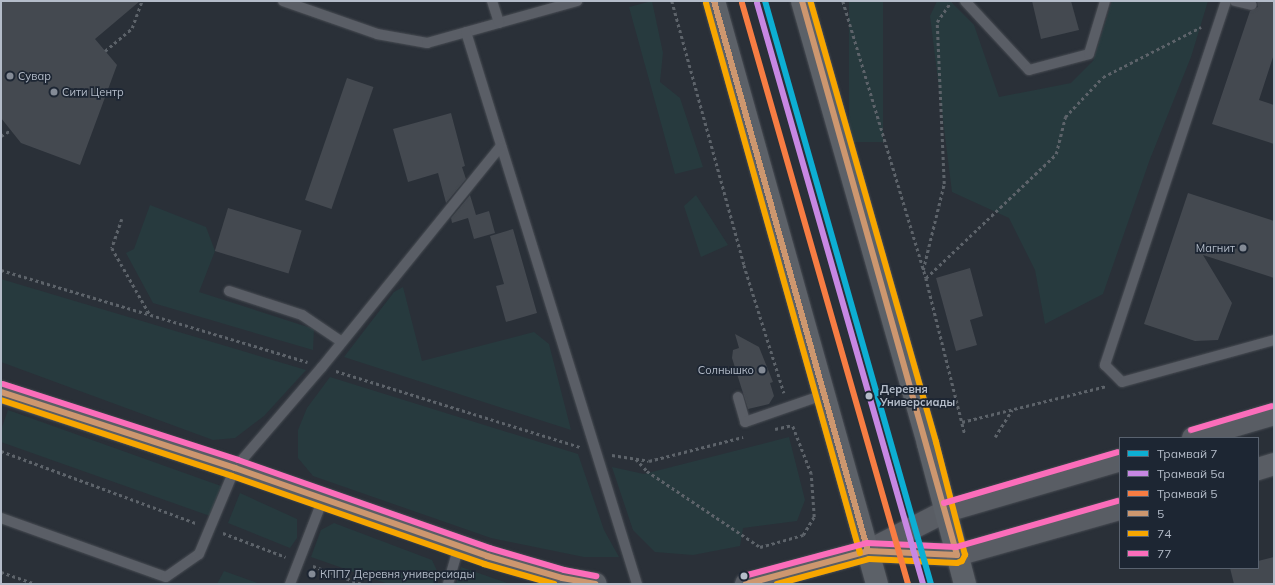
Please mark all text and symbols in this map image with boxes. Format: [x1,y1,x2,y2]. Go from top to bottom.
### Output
place label: Сувар [18,69,51,83]
marker: Сувар [5,71,15,81]
place label: Сити Центр [62,85,124,99]
marker: Сити Центр [49,87,59,97]
place label: Магнит [1196,241,1235,255]
marker: Магнит [1238,243,1248,253]
place label: Солнышко [698,363,754,377]
marker: Солнышко [757,365,767,375]
place label: Деревня Универсиады [880,383,955,409]
marker: Деревня Универсиады [862,389,876,403]
legend [1119,437,1259,569]
text: Трамвай 7 [1157,446,1218,461]
text: Трамвай 5а [1157,466,1225,481]
text: Трамвай 5 [1157,486,1218,501]
text: 5 [1157,506,1164,521]
text: 74 [1157,526,1171,541]
text: 77 [1157,546,1171,561]
place label: КПП7 Деревня универсиады [320,567,475,581]
marker: КПП7 Деревня универсиады [307,569,317,579]
unlabelled marker [739,571,749,581]

